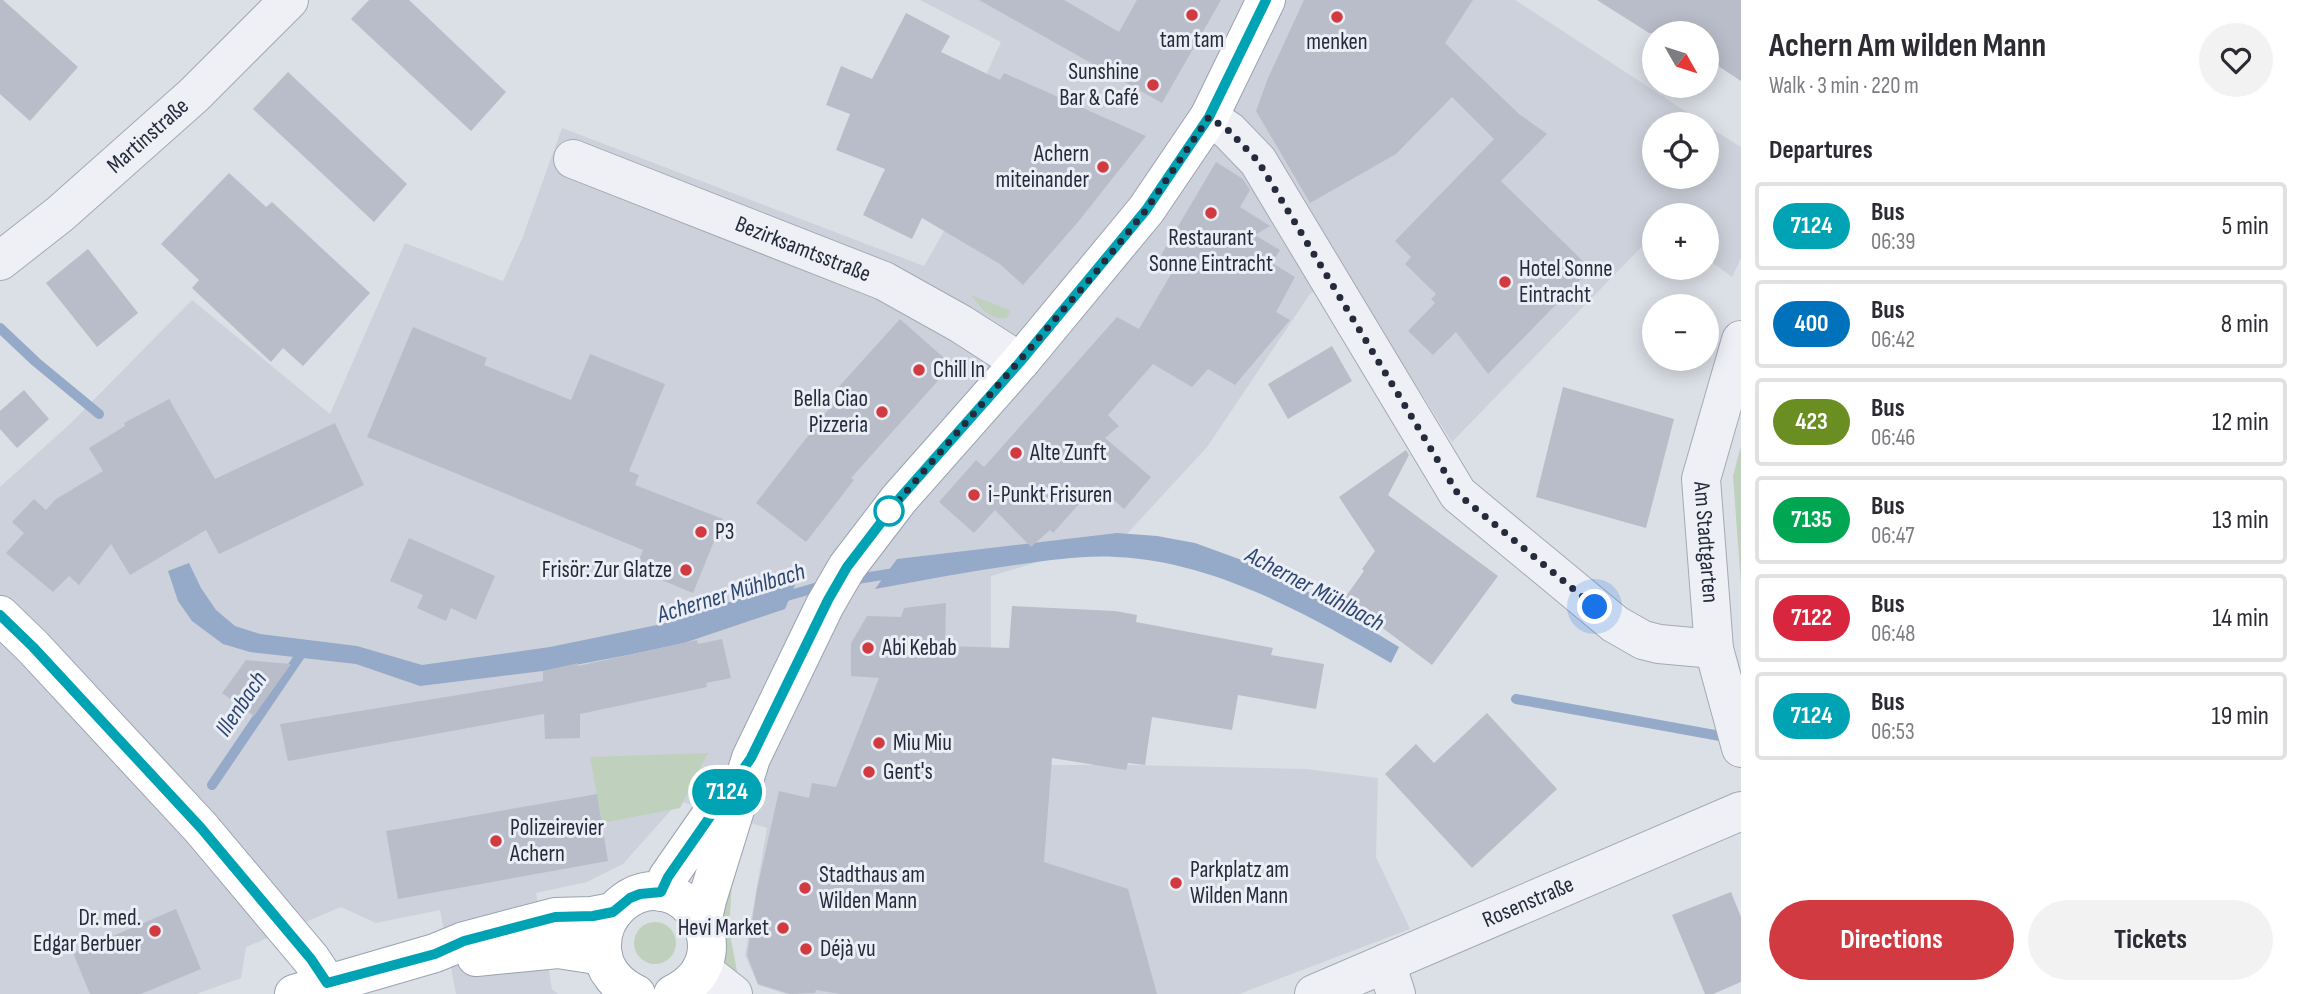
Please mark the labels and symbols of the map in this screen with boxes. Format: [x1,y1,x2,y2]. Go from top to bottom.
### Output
marker: tam tam [1184,7,1200,23]
marker: menken [1329,9,1345,25]
north arrow [1642,21,1718,98]
place label: tam tam [1160,26,1224,54]
place label: menken [1306,28,1368,56]
place label: Sunshine Bar & Café [1059,58,1139,112]
marker: Sunshine Bar & Café [1145,77,1161,93]
street label: Martinstraße [101,92,195,179]
place label: Achern miteinander [996,140,1089,194]
marker: Achern miteinander [1095,159,1111,175]
marker: Restaurant Sonne Eintracht [1203,205,1219,221]
street label: Bezirksamtsstraße [731,210,875,288]
place label: Restaurant Sonne Eintracht [1149,224,1273,278]
place label: Hotel Sonne Eintracht [1519,255,1613,309]
marker: Hotel Sonne Eintracht [1497,274,1513,290]
place label: Chill In [933,356,985,384]
marker: Chill In [911,362,927,378]
place label: Bella Ciao Pizzeria [794,385,868,439]
marker: Bella Ciao Pizzeria [874,404,890,420]
place label: Alte Zunft [1029,439,1107,467]
marker: Alte Zunft [1008,445,1024,461]
street label: Am Stadtgarten [1687,480,1724,604]
place label: i-Punkt Frisuren [988,481,1112,509]
marker: i-Punkt Frisuren [966,487,982,503]
unlabelled marker [874,496,904,526]
place label: P3 [715,518,734,546]
marker: P3 [693,524,709,540]
water label: Acherner Mühlbach [1240,540,1389,638]
place label: Frisör: Zur Glatze [542,556,672,584]
water label: Acherner Mühlbach [653,557,808,630]
marker: Frisör: Zur Glatze [678,562,694,578]
your location [1577,589,1612,624]
place label: Abi Kebab [881,634,957,662]
marker: Abi Kebab [860,640,876,656]
water label: Illenbach [209,666,273,742]
place label: Miu Miu [893,729,952,757]
marker: Miu Miu [871,735,887,751]
place label: Gent's [883,758,933,786]
marker: Gent's [861,764,877,780]
line badge: 7124 [678,769,776,815]
place label: Polizeirevier Achern [509,814,604,868]
marker: Polizeirevier Achern [488,833,504,849]
place label: Parkplatz am Wilden Mann [1190,856,1289,910]
place label: Stadthaus am Wilden Mann [819,861,925,915]
street label: Rosenstraße [1478,870,1578,934]
marker: Parkplatz am Wilden Mann [1168,875,1184,891]
marker: Stadthaus am Wilden Mann [797,880,813,896]
place label: Dr. med. Edgar Berbuer [33,904,141,958]
place label: Hevi Market [678,914,769,942]
marker: Hevi Market [775,920,791,936]
marker: Dr. med. Edgar Berbuer [147,923,163,939]
place label: Déjà vu [820,935,876,963]
marker: Déjà vu [798,941,814,957]

